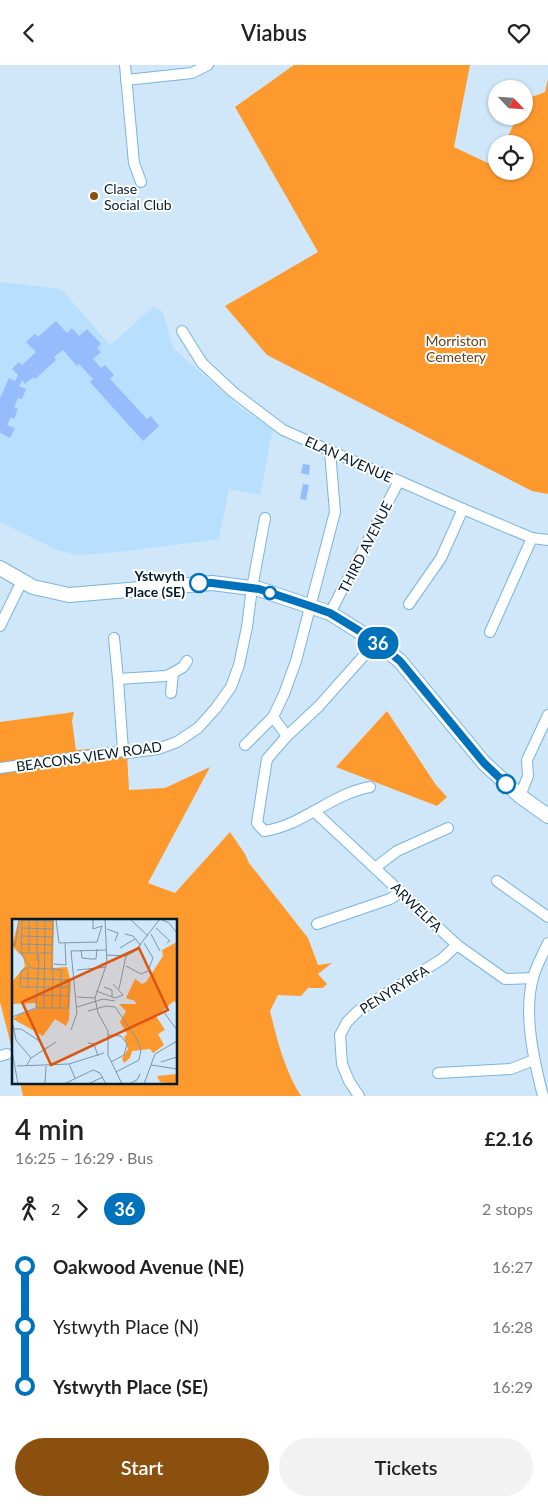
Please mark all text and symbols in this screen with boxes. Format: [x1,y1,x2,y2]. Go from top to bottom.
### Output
icon: back [15,19,43,47]
text: Viabus [241,19,307,46]
icon: heart [505,19,533,47]
north arrow [488,80,532,125]
map controls [488,80,533,180]
button: locate [488,135,533,180]
place label: Clase Social Club [104,180,172,213]
marker: Clase Social Club [88,190,100,202]
park label: Morriston Cemetery [425,332,487,365]
street label: ELAN AVENUE [303,432,395,486]
street label: THIRD AVENUE [335,498,395,596]
place label: Ystwyth Place (SE) [125,567,185,600]
marker: Ystwyth Place (SE) [189,573,209,593]
unlabelled marker [263,586,277,600]
line badge: 36 [356,627,400,659]
text: 36 [368,632,388,654]
street label: BEACONS VIEW ROAD [15,737,163,775]
unlabelled marker [496,774,516,794]
street label: ARWELFA [388,878,446,936]
inset map [12,919,178,1083]
street label: PENYRYRFA [356,961,432,1017]
text: 4 min [15,1112,84,1146]
text: £2.16 [484,1127,533,1150]
text: 16:25 – 16:29 · Bus [15,1148,153,1167]
icon: walk [15,1195,43,1223]
icon: forward [68,1195,96,1223]
text: 36 [114,1198,135,1220]
text: 2 [51,1199,60,1218]
text: 2 stops [482,1199,533,1218]
text: Oakwood Avenue (NE) [53,1255,244,1278]
text: 16:27 [492,1257,533,1276]
text: Ystwyth Place (N) [53,1315,199,1338]
text: 16:28 [492,1317,533,1336]
text: Ystwyth Place (SE) [53,1375,208,1398]
text: 16:29 [492,1377,533,1396]
button: Start [15,1438,269,1496]
button: Tickets [279,1438,533,1496]

